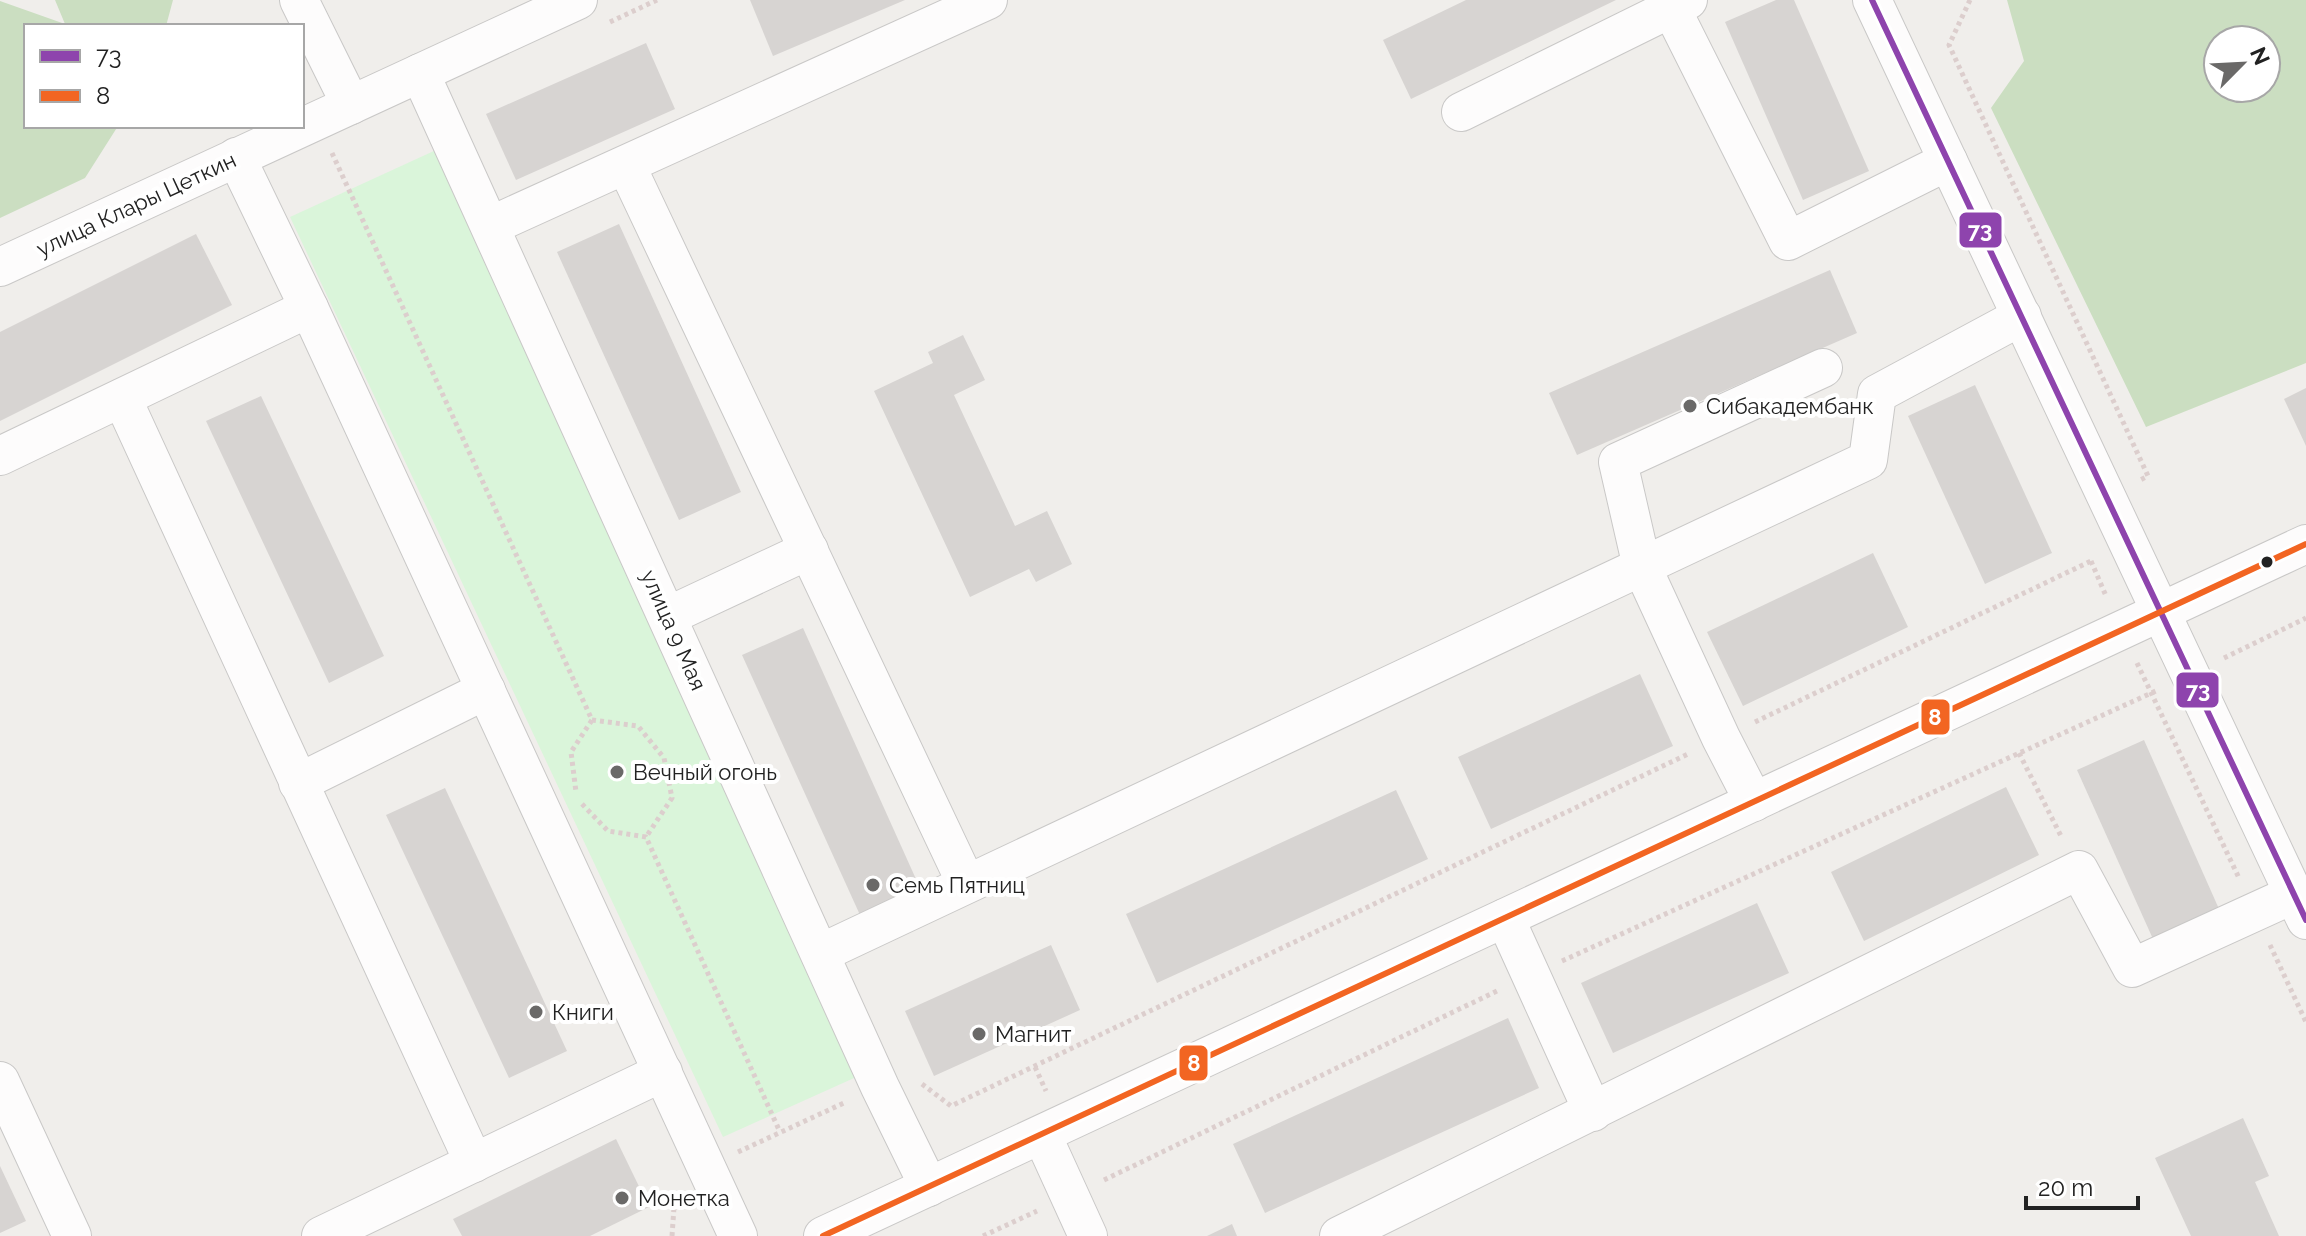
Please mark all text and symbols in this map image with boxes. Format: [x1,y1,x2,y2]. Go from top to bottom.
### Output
legend [24,24,304,128]
north arrow [2202,24,2282,104]
text: 73 [96,41,122,70]
text: N [2245,43,2276,69]
text: 8 [96,81,110,110]
street label: улица Клары Цеткин [32,146,240,262]
line badge: 73 [1958,211,2003,249]
text: 73 [1968,217,1992,243]
place label: Сибакадембанк [1706,393,1874,419]
marker: Сибакадембанк [1681,397,1699,415]
unlabelled marker [2259,554,2275,570]
street label: улица 9 Мая [636,566,712,694]
line badge: 73 [2175,671,2220,709]
text: 73 [2186,677,2210,703]
line badge: 8 [1920,698,1951,736]
text: 8 [1928,704,1942,730]
place label: Вечный огонь [633,759,777,785]
marker: Вечный огонь [608,763,626,781]
place label: Семь Пятниц [889,872,1025,898]
marker: Семь Пятниц [864,876,882,894]
place label: Книги [552,999,614,1025]
marker: Книги [527,1003,545,1021]
place label: Магнит [995,1021,1072,1047]
marker: Магнит [970,1025,988,1043]
line badge: 8 [1178,1044,1209,1082]
text: 8 [1187,1050,1201,1076]
scale bar [2026,1160,2138,1210]
text: 20 m [2038,1173,2093,1202]
place label: Монетка [638,1185,730,1211]
marker: Монетка [613,1189,631,1207]

